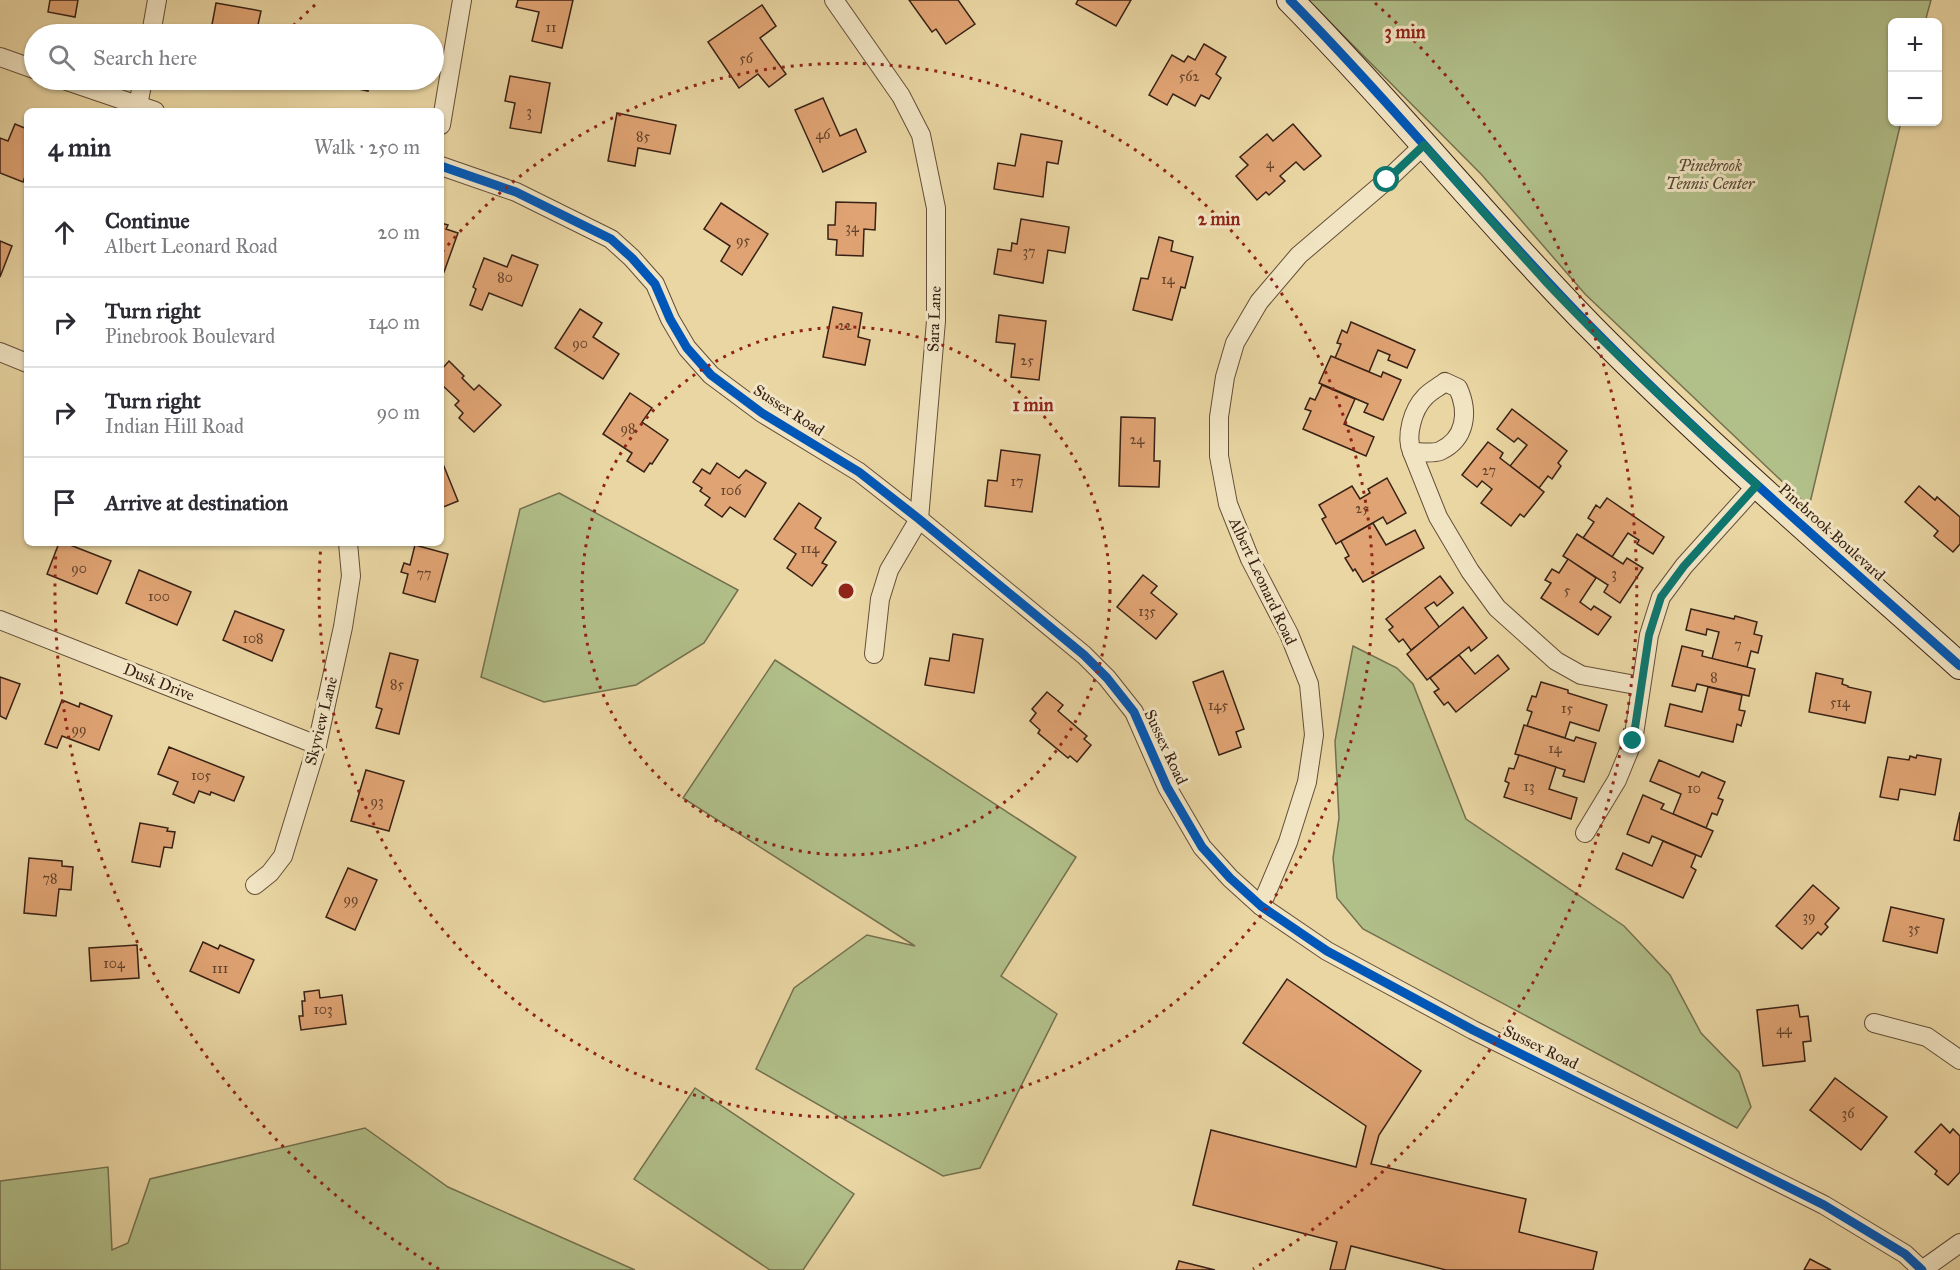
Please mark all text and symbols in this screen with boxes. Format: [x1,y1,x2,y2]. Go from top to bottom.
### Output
map controls [1888,18,1942,126]
button: + [1888,18,1942,72]
house number: 11 [545,19,557,36]
text: 3 min [1385,21,1426,44]
search box [24,24,444,90]
icon: search [45,41,78,74]
text: Search here [93,44,197,71]
house number: 56 [739,50,754,67]
house number: 562 [1179,68,1199,85]
button: − [1888,72,1942,126]
house number: 3 [526,103,532,120]
house number: 46 [816,126,831,143]
house number: 85 [636,128,650,145]
text: 4 min [48,131,111,163]
text: Walk · 250 m [314,135,420,159]
house number: 4 [1266,155,1275,172]
park label: Pinebrook Tennis Center [1666,156,1756,193]
route start [1373,166,1399,192]
text: Continue [105,207,190,234]
text: 2 min [1198,208,1241,230]
icon: ahead [48,216,81,249]
house number: 34 [845,219,860,236]
text: 20 m [377,220,420,244]
house number: 95 [736,232,751,249]
text: Albert Leonard Road [105,234,278,258]
house number: 37 [1022,243,1036,260]
house number: 80 [497,269,513,286]
house number: 14 [1161,271,1176,288]
street label: Sara Lane [923,285,945,352]
text: Turn right [105,297,201,324]
icon: right [48,306,81,339]
text: 140 m [368,310,420,334]
house number: 22 [838,317,852,334]
text: Pinebrook Boulevard [105,324,275,348]
house number: 90 [572,335,588,352]
house number: 25 [1020,352,1034,369]
street label: Sussex Road [750,380,828,440]
text: Turn right [105,387,201,414]
text: 1 min [1013,394,1054,416]
icon: right [48,396,81,429]
text: 90 m [377,400,420,424]
text: Indian Hill Road [105,414,244,438]
house number: 98 [621,420,635,437]
house number: 24 [1130,431,1146,448]
house number: 27 [1482,462,1496,479]
house number: 17 [1010,473,1024,490]
street label: Pinebrook Boulevard [1775,479,1889,585]
house number: 106 [721,482,742,499]
icon: arrive [48,486,81,519]
text: Arrive at destination [105,489,288,516]
house number: 25 [1355,500,1369,517]
street label: Albert Leonard Road [1225,513,1301,648]
house number: 114 [801,540,821,557]
house number: 90 [71,560,87,577]
house number: 77 [417,565,431,582]
house number: 3 [1611,565,1617,582]
centre of rings [836,581,856,601]
house number: 5 [1564,582,1571,599]
house number: 100 [148,588,170,605]
house number: 135 [1138,603,1156,620]
house number: 108 [242,630,264,647]
house number: 7 [1734,636,1742,653]
street label: Dusk Drive [121,659,198,705]
house number: 8 [1710,669,1718,686]
street label: Skyview Lane [301,674,341,767]
house number: 85 [390,676,404,693]
house number: 514 [1830,694,1851,711]
house number: 145 [1208,697,1228,714]
house number: 15 [1561,700,1573,717]
street label: Sussex Road [1140,706,1192,788]
house number: 99 [71,721,87,738]
route end [1619,727,1645,753]
house number: 14 [1548,740,1563,757]
house number: 105 [191,767,212,784]
house number: 13 [1523,778,1535,795]
house number: 10 [1687,780,1701,797]
house number: 93 [370,793,384,810]
house number: 78 [43,870,57,887]
house number: 99 [343,891,359,908]
house number: 39 [1802,908,1816,925]
house number: 35 [1908,920,1921,937]
house number: 104 [103,955,126,972]
house number: 111 [212,960,229,977]
house number: 103 [313,1001,333,1018]
street label: Sussex Road [1501,1021,1581,1073]
house number: 44 [1776,1021,1793,1038]
house number: 36 [1842,1105,1855,1122]

